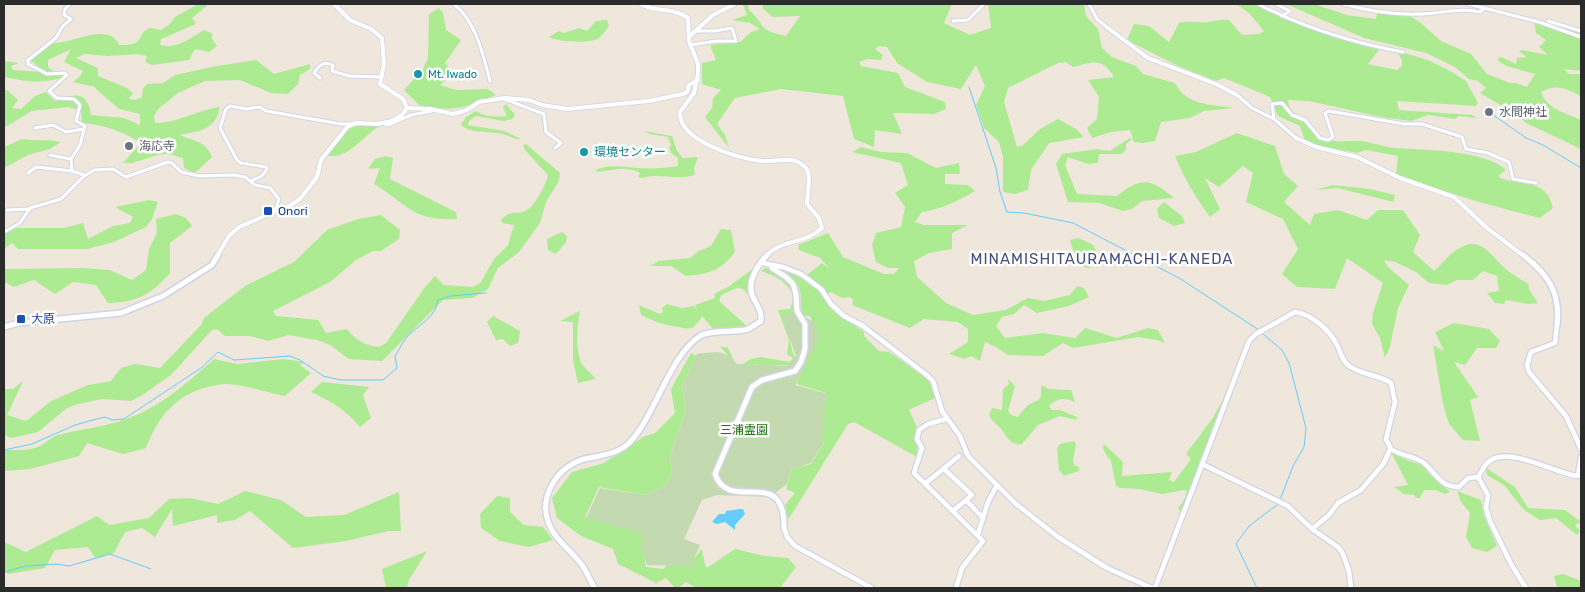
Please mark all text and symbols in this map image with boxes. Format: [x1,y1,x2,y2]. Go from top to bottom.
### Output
marker: Mt. Iwado [412,68,424,80]
place label: Mt. Iwado [428,68,477,81]
place label: 水間神社 [1499,105,1547,119]
marker: 水間神社 [1483,106,1495,118]
place label: 海応寺 [139,139,175,153]
marker: 海応寺 [123,140,135,152]
place label: 環境センター [594,145,666,159]
marker: 環境センター [578,146,590,158]
place label: Onori [278,204,308,218]
marker: Onori [262,205,274,217]
district label: MINAMISHITAURAMACHI-KANEDA [971,250,1233,268]
place label: 大原 [31,312,55,326]
marker: 大原 [15,313,27,325]
park label: 三浦霊園 [720,423,768,437]

